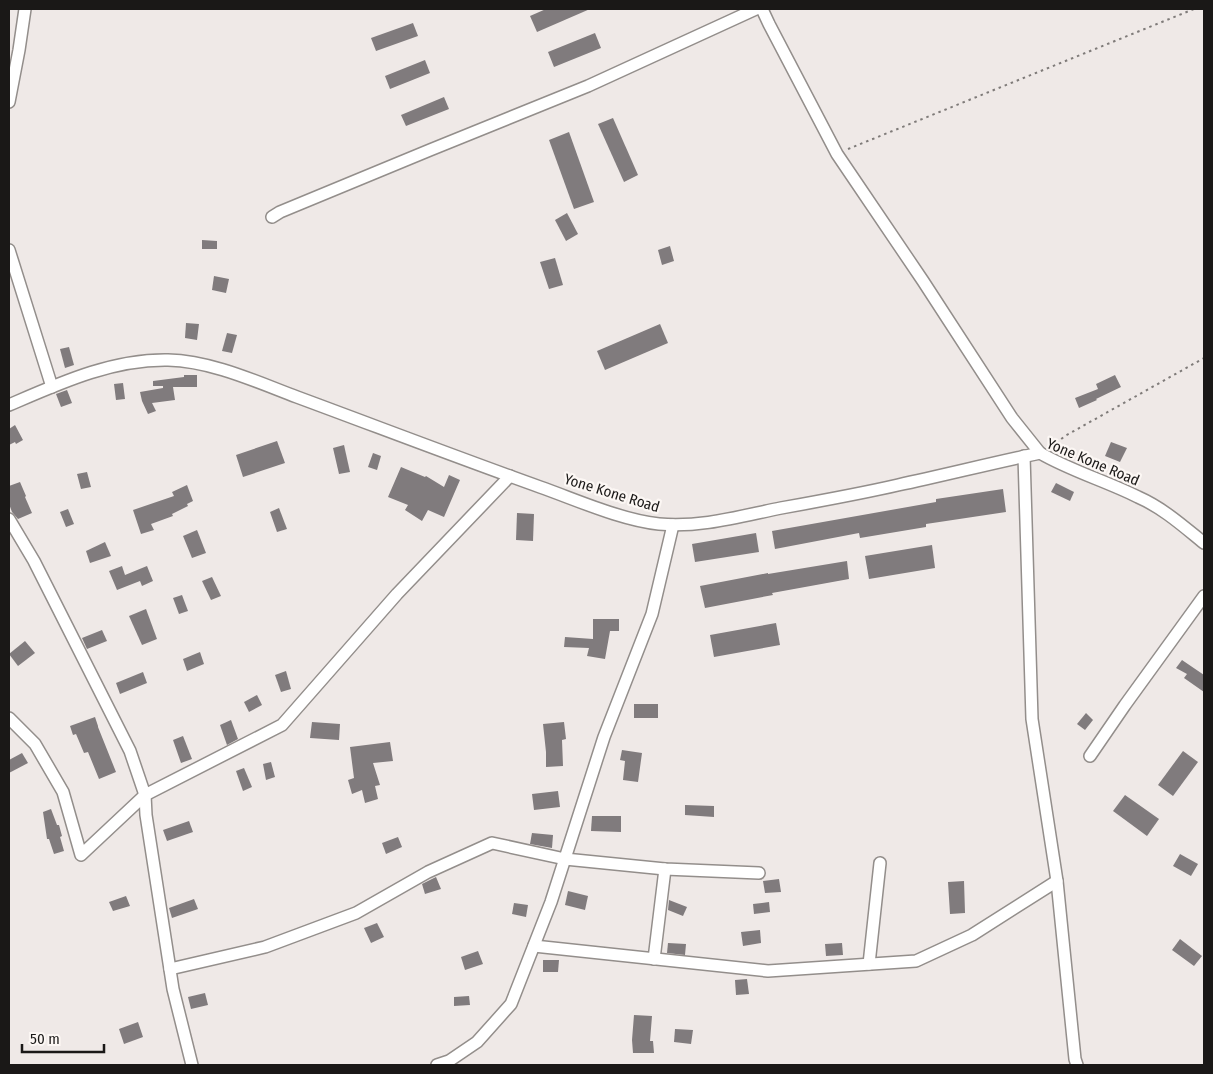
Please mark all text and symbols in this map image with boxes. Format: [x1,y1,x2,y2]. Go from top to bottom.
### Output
street label: Yone Kone Road [1044,434,1142,490]
street label: Yone Kone Road [562,470,662,516]
scale bar [22,1022,105,1054]
text: 50 m [30,1030,60,1048]

